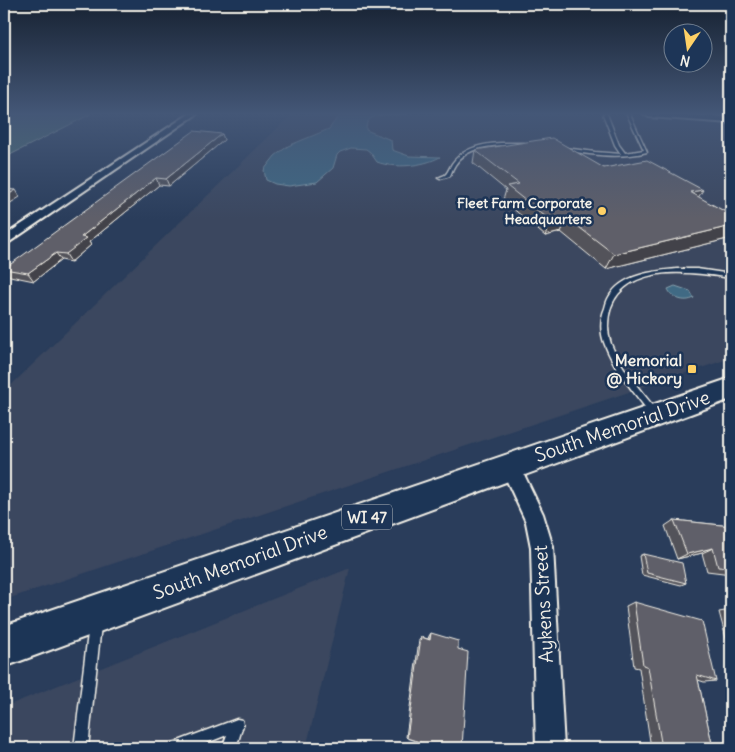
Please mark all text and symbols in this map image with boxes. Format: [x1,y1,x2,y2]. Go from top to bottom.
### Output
north arrow [662,22,712,72]
text: N [678,51,692,71]
place label: Fleet Farm Corporate Headquarters [457,194,593,228]
marker: Fleet Farm Corporate Headquarters [596,205,608,217]
place label: Memorial @ Hickory [606,350,682,389]
marker: Memorial @ Hickory [686,363,698,375]
street label: South Memorial Drive [531,385,713,467]
road number: WI 47 [342,504,392,530]
street label: South Memorial Drive [150,519,330,605]
street label: Aykens Street [528,545,558,663]

